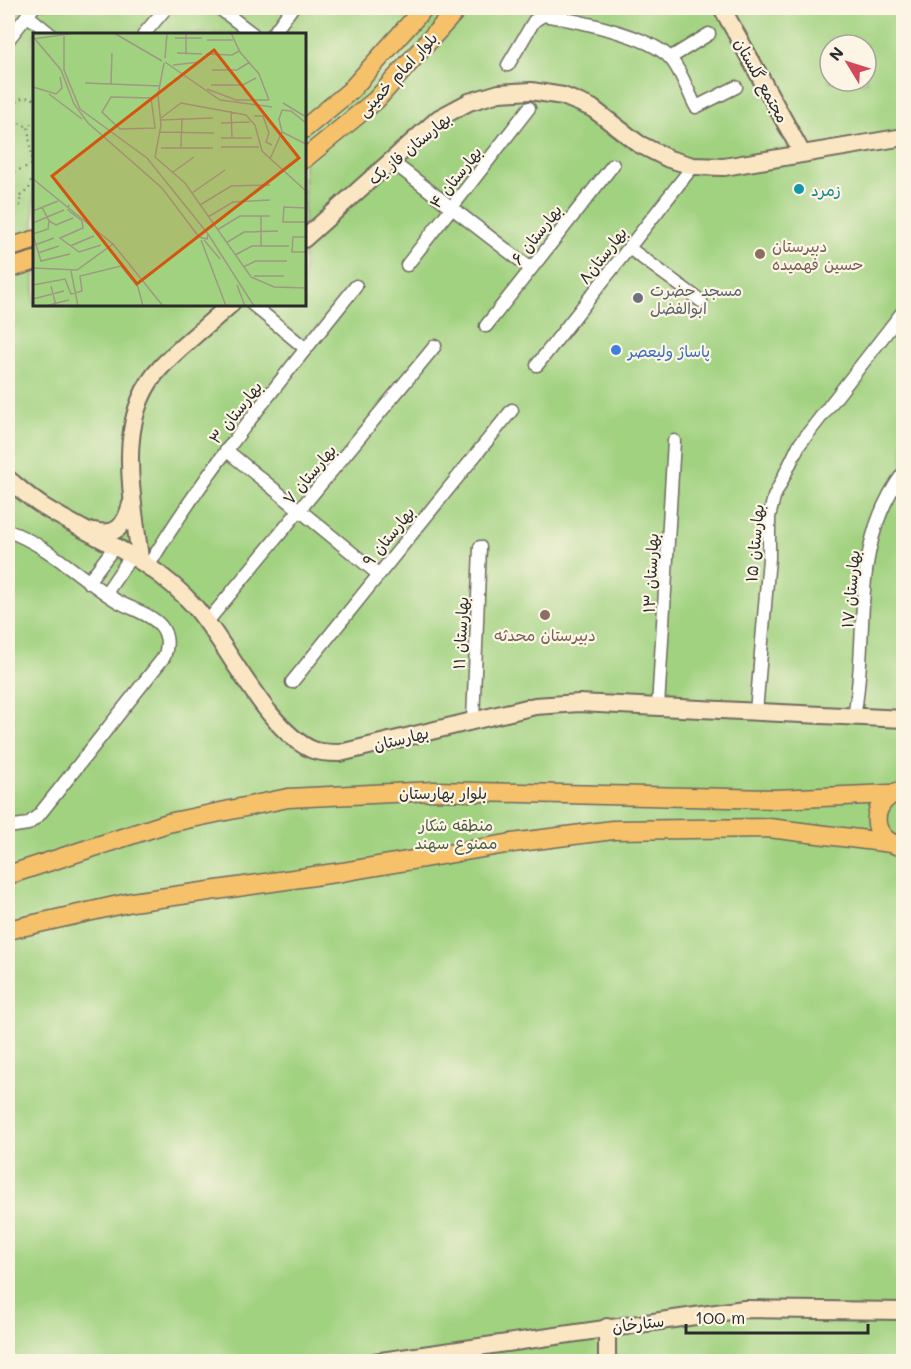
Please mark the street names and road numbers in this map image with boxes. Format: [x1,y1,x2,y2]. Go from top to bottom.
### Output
street label: بلوار امام خمینی [352,27,444,123]
street label: مجتمع گلستان [728,34,794,127]
street label: بهارستان فاز یک [363,107,455,189]
street label: بهارستان ۴ [424,142,486,212]
street label: بهارستان ۶ [506,200,566,268]
street label: بهارستان۸ [573,222,631,288]
street label: بهارستان ۳ [204,376,266,448]
street label: بهارستان ۷ [278,439,340,509]
street label: بهارستان ۹ [357,502,419,570]
street label: بهارستان ۱۵ [740,503,768,583]
street label: بهارستان ۱۳ [637,532,663,614]
street label: بهارستان ۱۷ [836,549,864,629]
street label: بهارستان ۱۱ [448,596,472,670]
street label: بهارستان [371,721,431,755]
street label: بلوار بهارستان [399,782,487,804]
street label: ستارخان [611,1309,665,1337]

